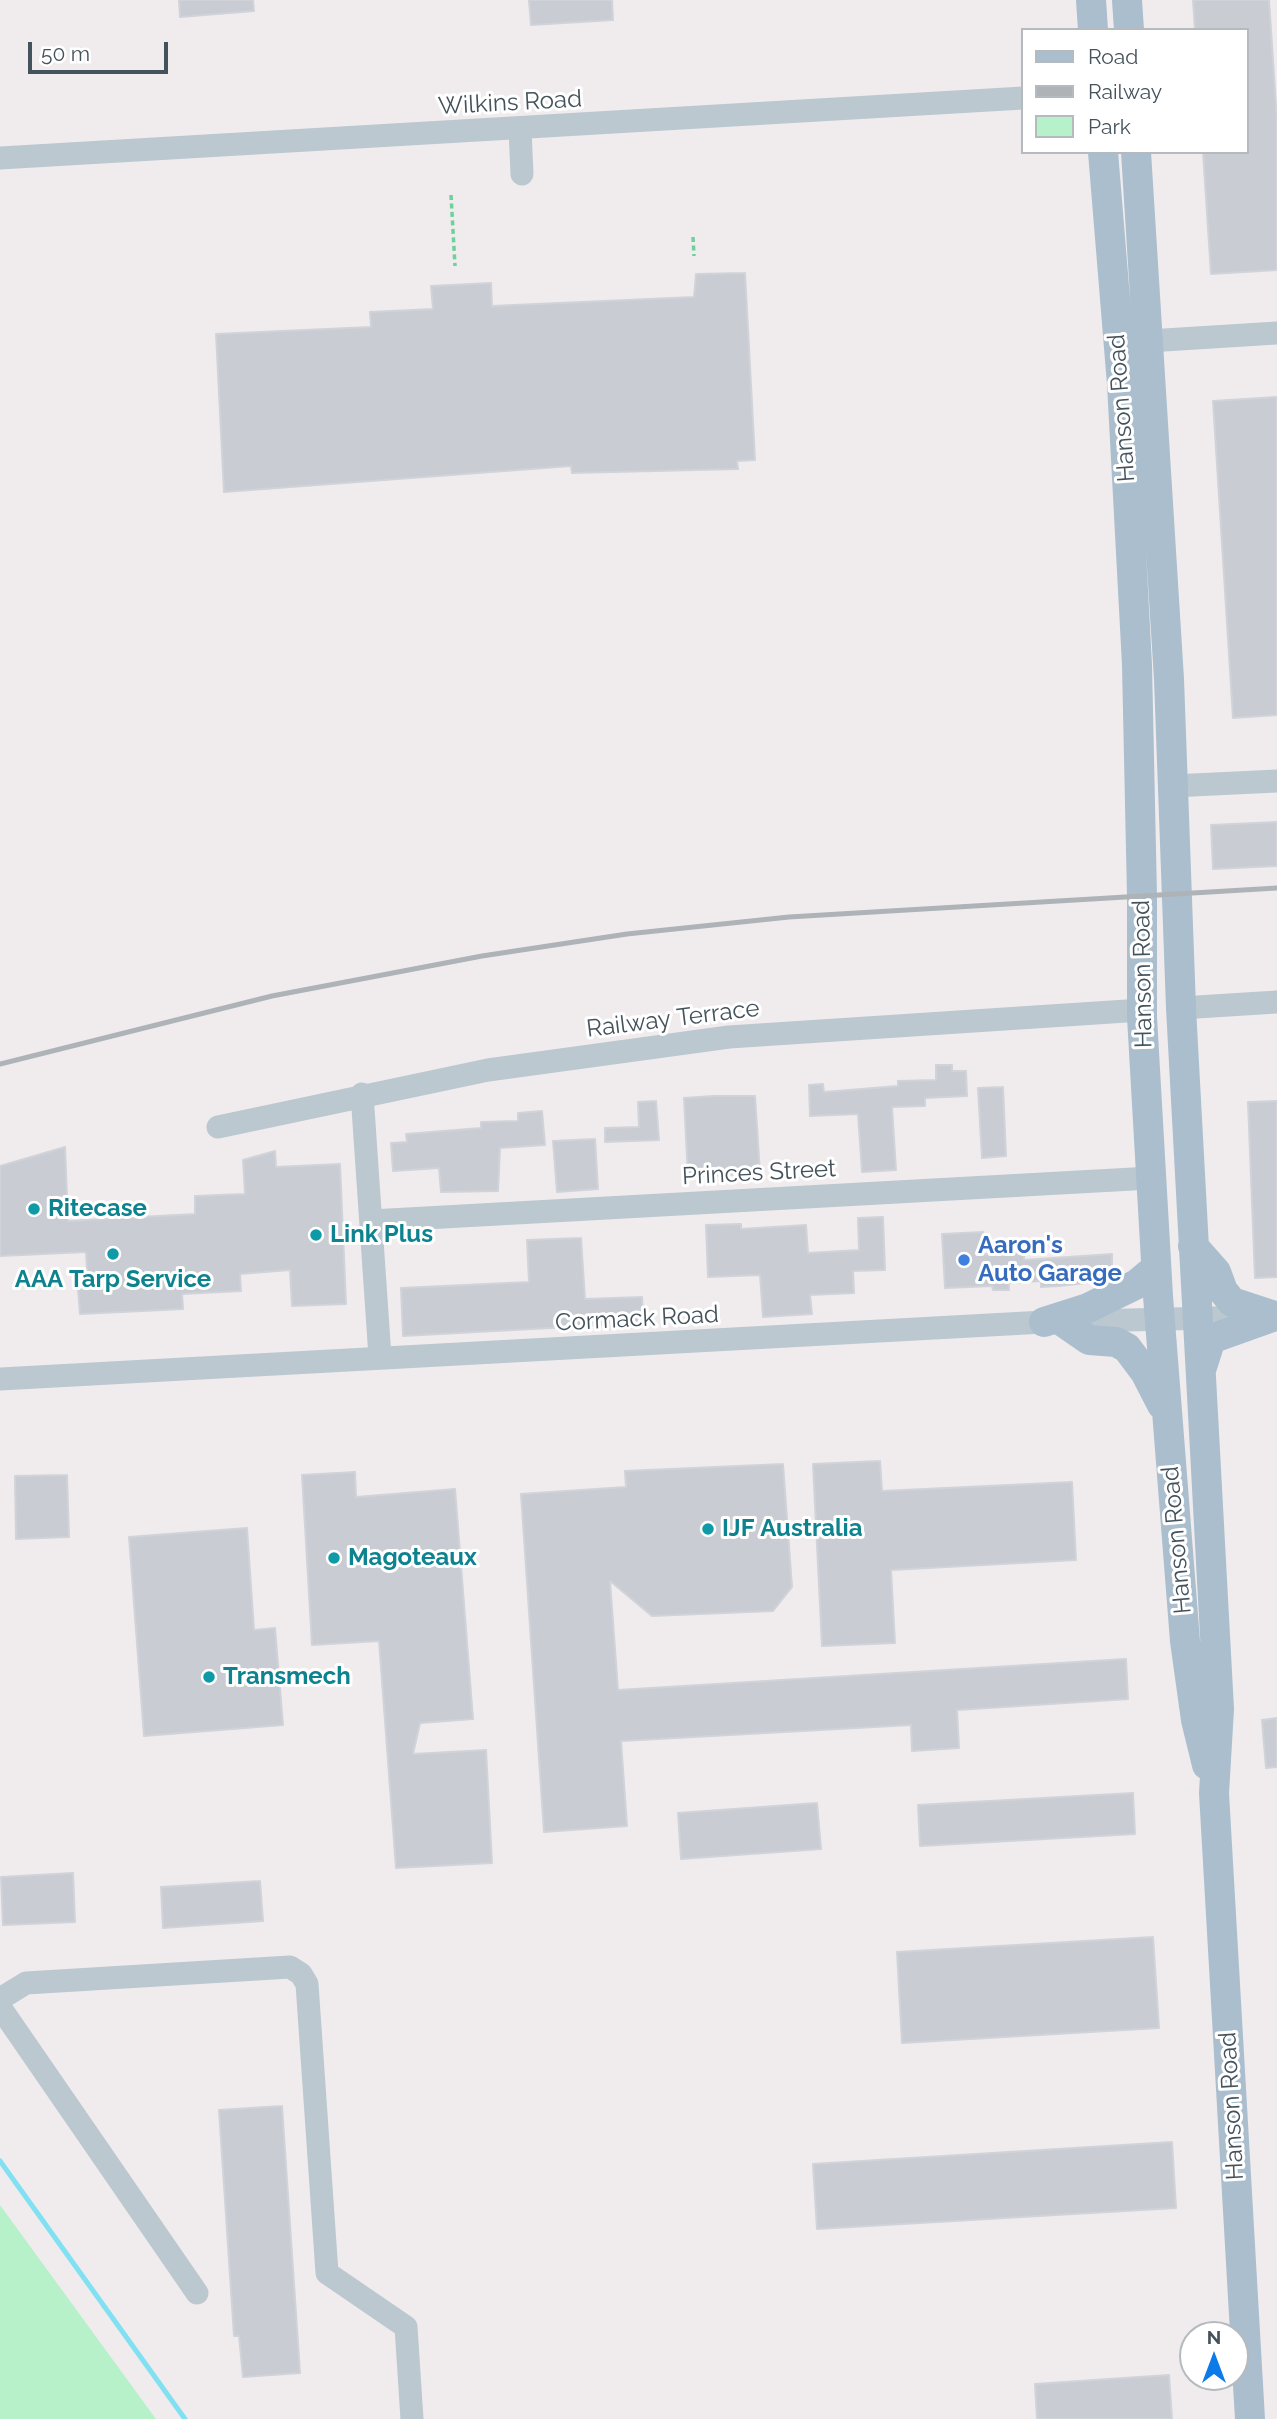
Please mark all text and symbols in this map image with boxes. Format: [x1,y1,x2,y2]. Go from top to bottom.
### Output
scale bar [32,28,172,72]
legend [1021,28,1249,154]
text: 50 m [41,41,90,66]
text: Road [1088,44,1138,69]
text: Railway [1088,79,1162,104]
street label: Wilkins Road [437,85,583,121]
text: Park [1088,114,1131,139]
street label: Hanson Road [1102,333,1142,483]
street label: Hanson Road [1127,900,1159,1048]
street label: Railway Terrace [585,994,761,1044]
street label: Princes Street [681,1155,837,1191]
place label: Ritecase [48,1195,147,1223]
marker: Ritecase [26,1201,42,1217]
place label: Link Plus [330,1221,433,1249]
marker: Link Plus [308,1227,324,1243]
place label: Aaron's Auto Garage [978,1232,1122,1288]
marker: AAA Tarp Service [105,1246,121,1262]
marker: Aaron's Auto Garage [956,1252,972,1268]
place label: AAA Tarp Service [15,1266,211,1294]
street label: Cormack Road [554,1300,720,1338]
street label: Hanson Road [1156,1465,1198,1615]
place label: IJF Australia [722,1515,862,1543]
marker: IJF Australia [700,1521,716,1537]
place label: Magoteaux [348,1544,477,1572]
marker: Magoteaux [326,1550,342,1566]
place label: Transmech [223,1663,351,1691]
marker: Transmech [201,1669,217,1685]
street label: Hanson Road [1214,2031,1250,2181]
north arrow [1179,2321,1249,2391]
text: N [1207,2326,1221,2348]

